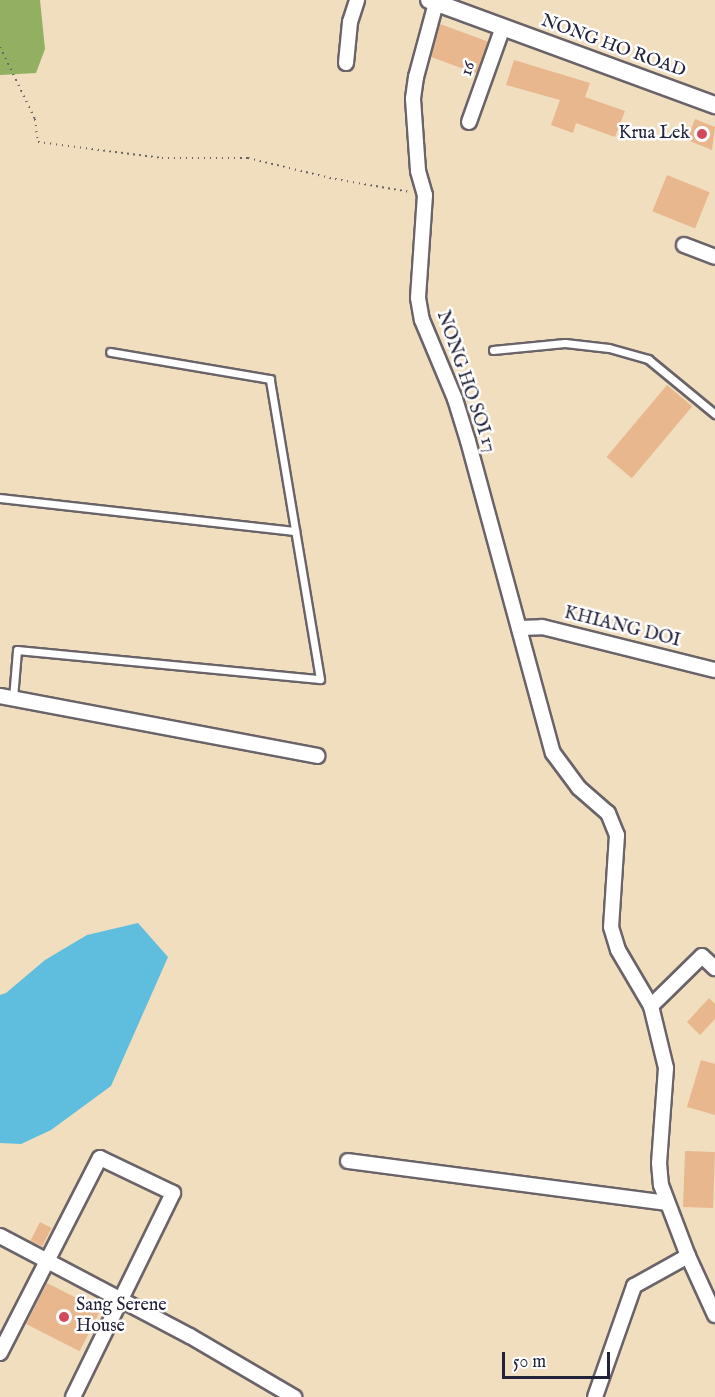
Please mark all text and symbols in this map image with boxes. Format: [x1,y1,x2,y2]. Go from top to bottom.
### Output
street label: NONG HO ROAD [538,11,688,83]
street label: 16 [456,59,482,79]
place label: Krua Lek [618,123,690,145]
marker: Krua Lek [695,127,709,141]
street label: NONG HO SOI 17 [431,308,499,456]
street label: KHIANG DOI [562,603,682,653]
place label: Sang Serene House [76,1296,167,1338]
marker: Sang Serene House [57,1310,71,1324]
scale bar [505,1340,613,1378]
text: 50 m [513,1351,546,1374]

